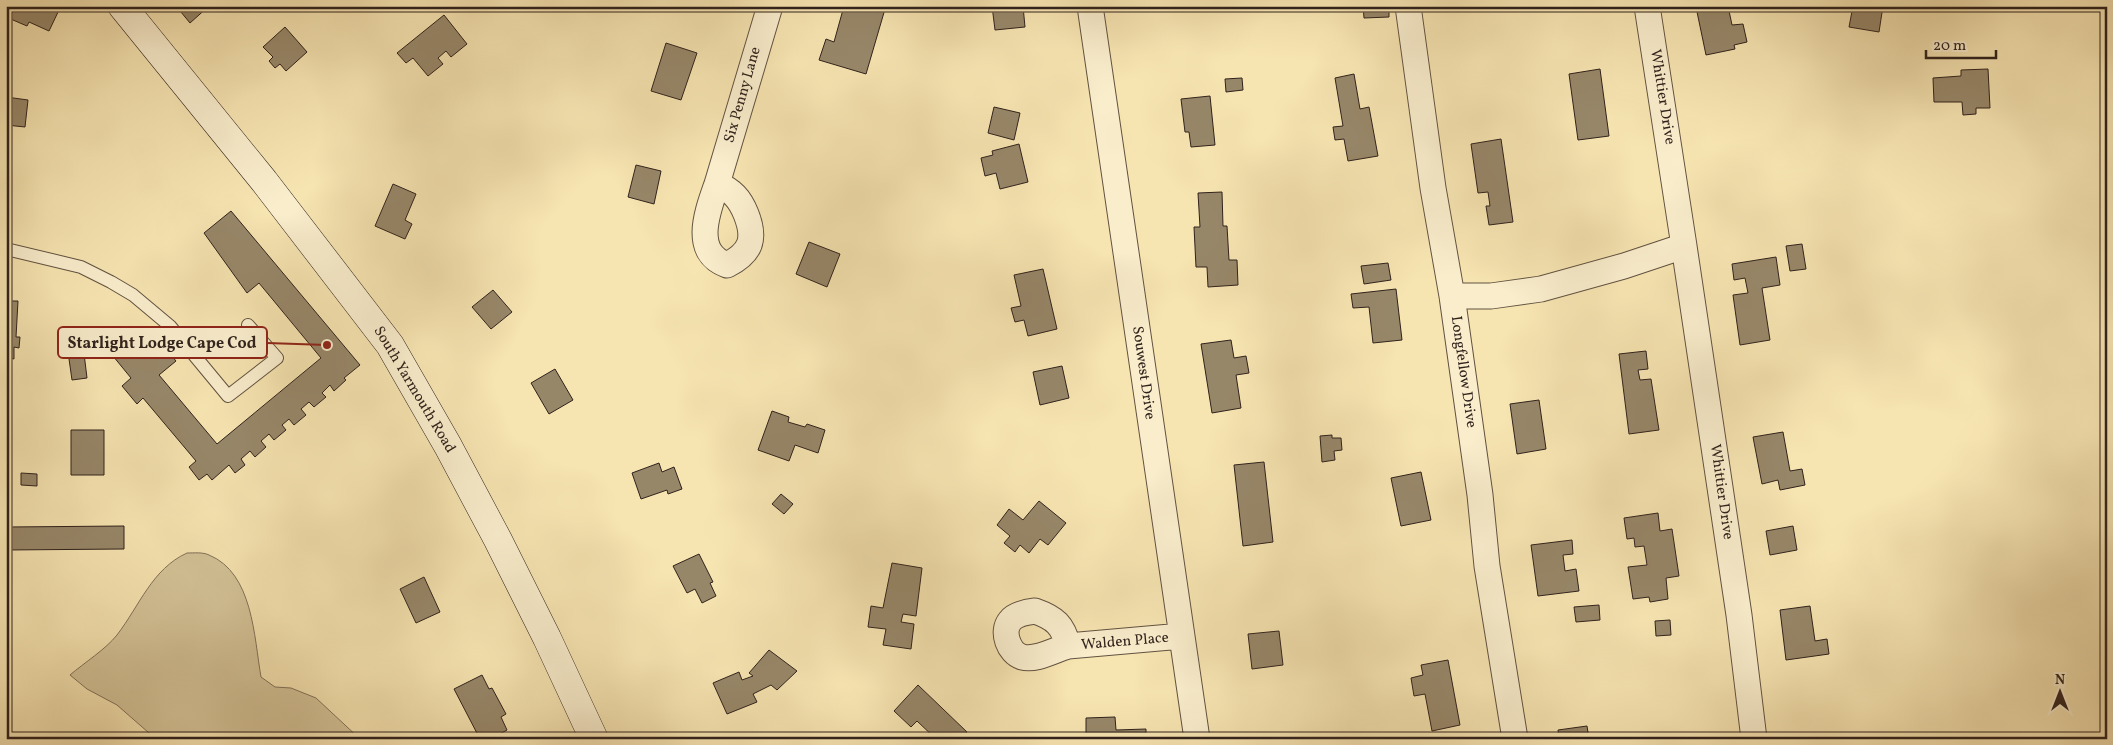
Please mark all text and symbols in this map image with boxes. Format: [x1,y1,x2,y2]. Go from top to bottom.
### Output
scale bar [1926,28,1996,60]
text: 20 m [1933,36,1966,57]
street label: Six Penny Lane [719,45,767,145]
street label: Whittier Drive [1644,48,1680,146]
street label: Longfellow Drive [1445,315,1481,429]
street label: South Yarmouth Road [368,323,460,457]
street label: Souwest Drive [1126,325,1160,421]
callout: Starlight Lodge Cape Cod [58,327,267,358]
text: Starlight Lodge Cape Cod [67,333,257,355]
street label: Whittier Drive [1704,443,1738,541]
street label: Walden Place [1080,628,1170,656]
north arrow [2036,668,2086,718]
text: N [2055,671,2065,690]

